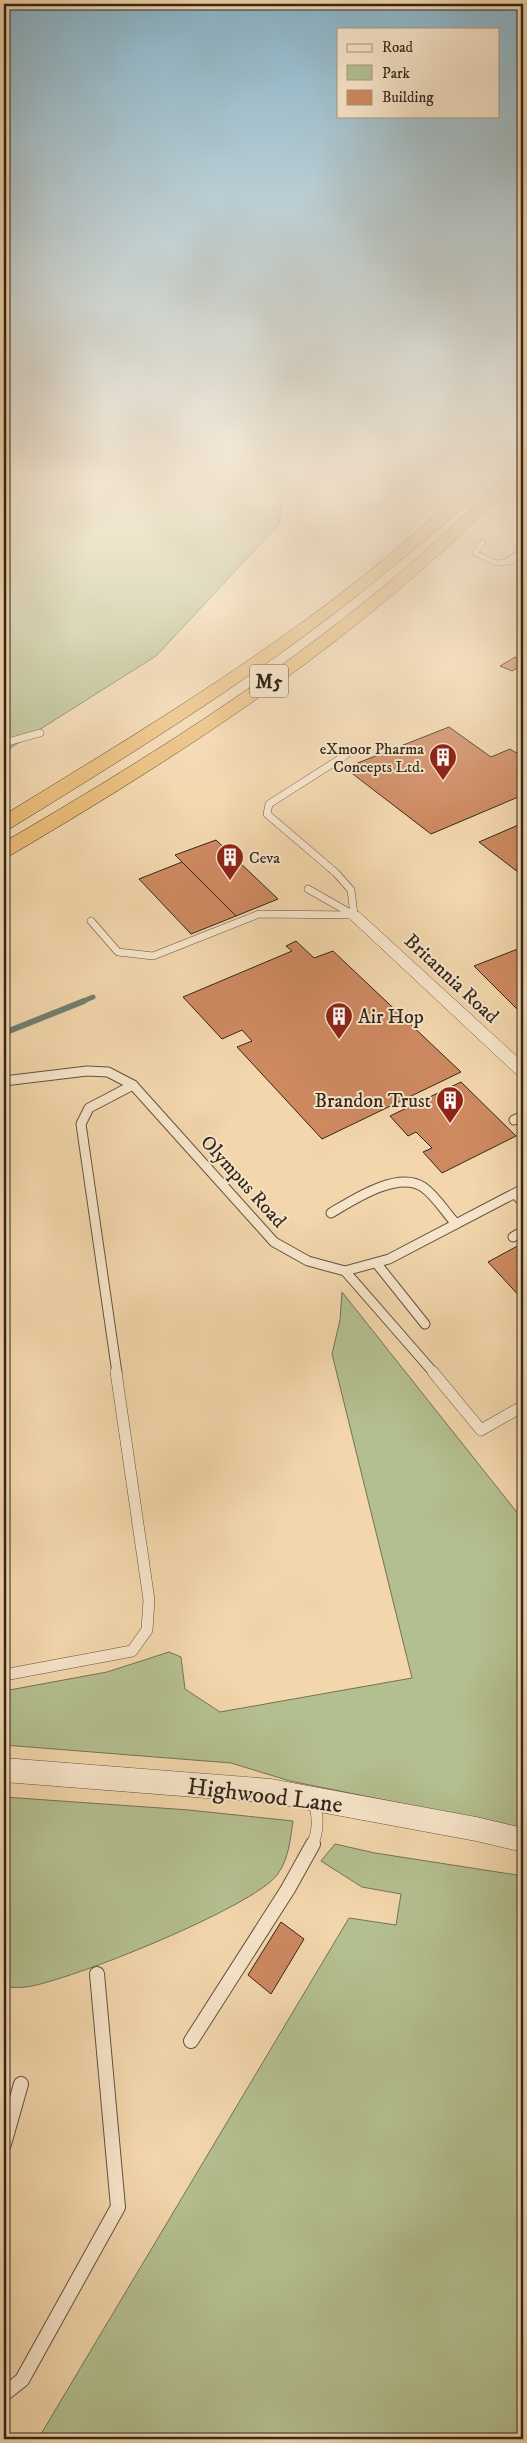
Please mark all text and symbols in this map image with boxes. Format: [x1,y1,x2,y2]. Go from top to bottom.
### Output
legend [337,28,500,118]
text: Road [382,38,414,57]
text: Park [382,64,411,83]
text: Building [382,88,434,107]
road number: M5 [250,664,288,698]
place label: eXmoor Pharma Concepts Ltd. [320,739,424,777]
building icon: eXmoor Pharma Concepts Ltd. [428,742,458,781]
building icon: Ceva [215,842,245,881]
place label: Ceva [249,848,280,868]
street label: Britannia Road [398,929,503,1029]
building icon: Air Hop [324,1001,354,1040]
place label: Air Hop [358,1005,424,1030]
building icon: Brandon Trust [435,1085,465,1124]
place label: Brandon Trust [314,1089,431,1114]
street label: Olympus Road [195,1130,291,1234]
street label: Highwood Lane [186,1772,344,1820]

